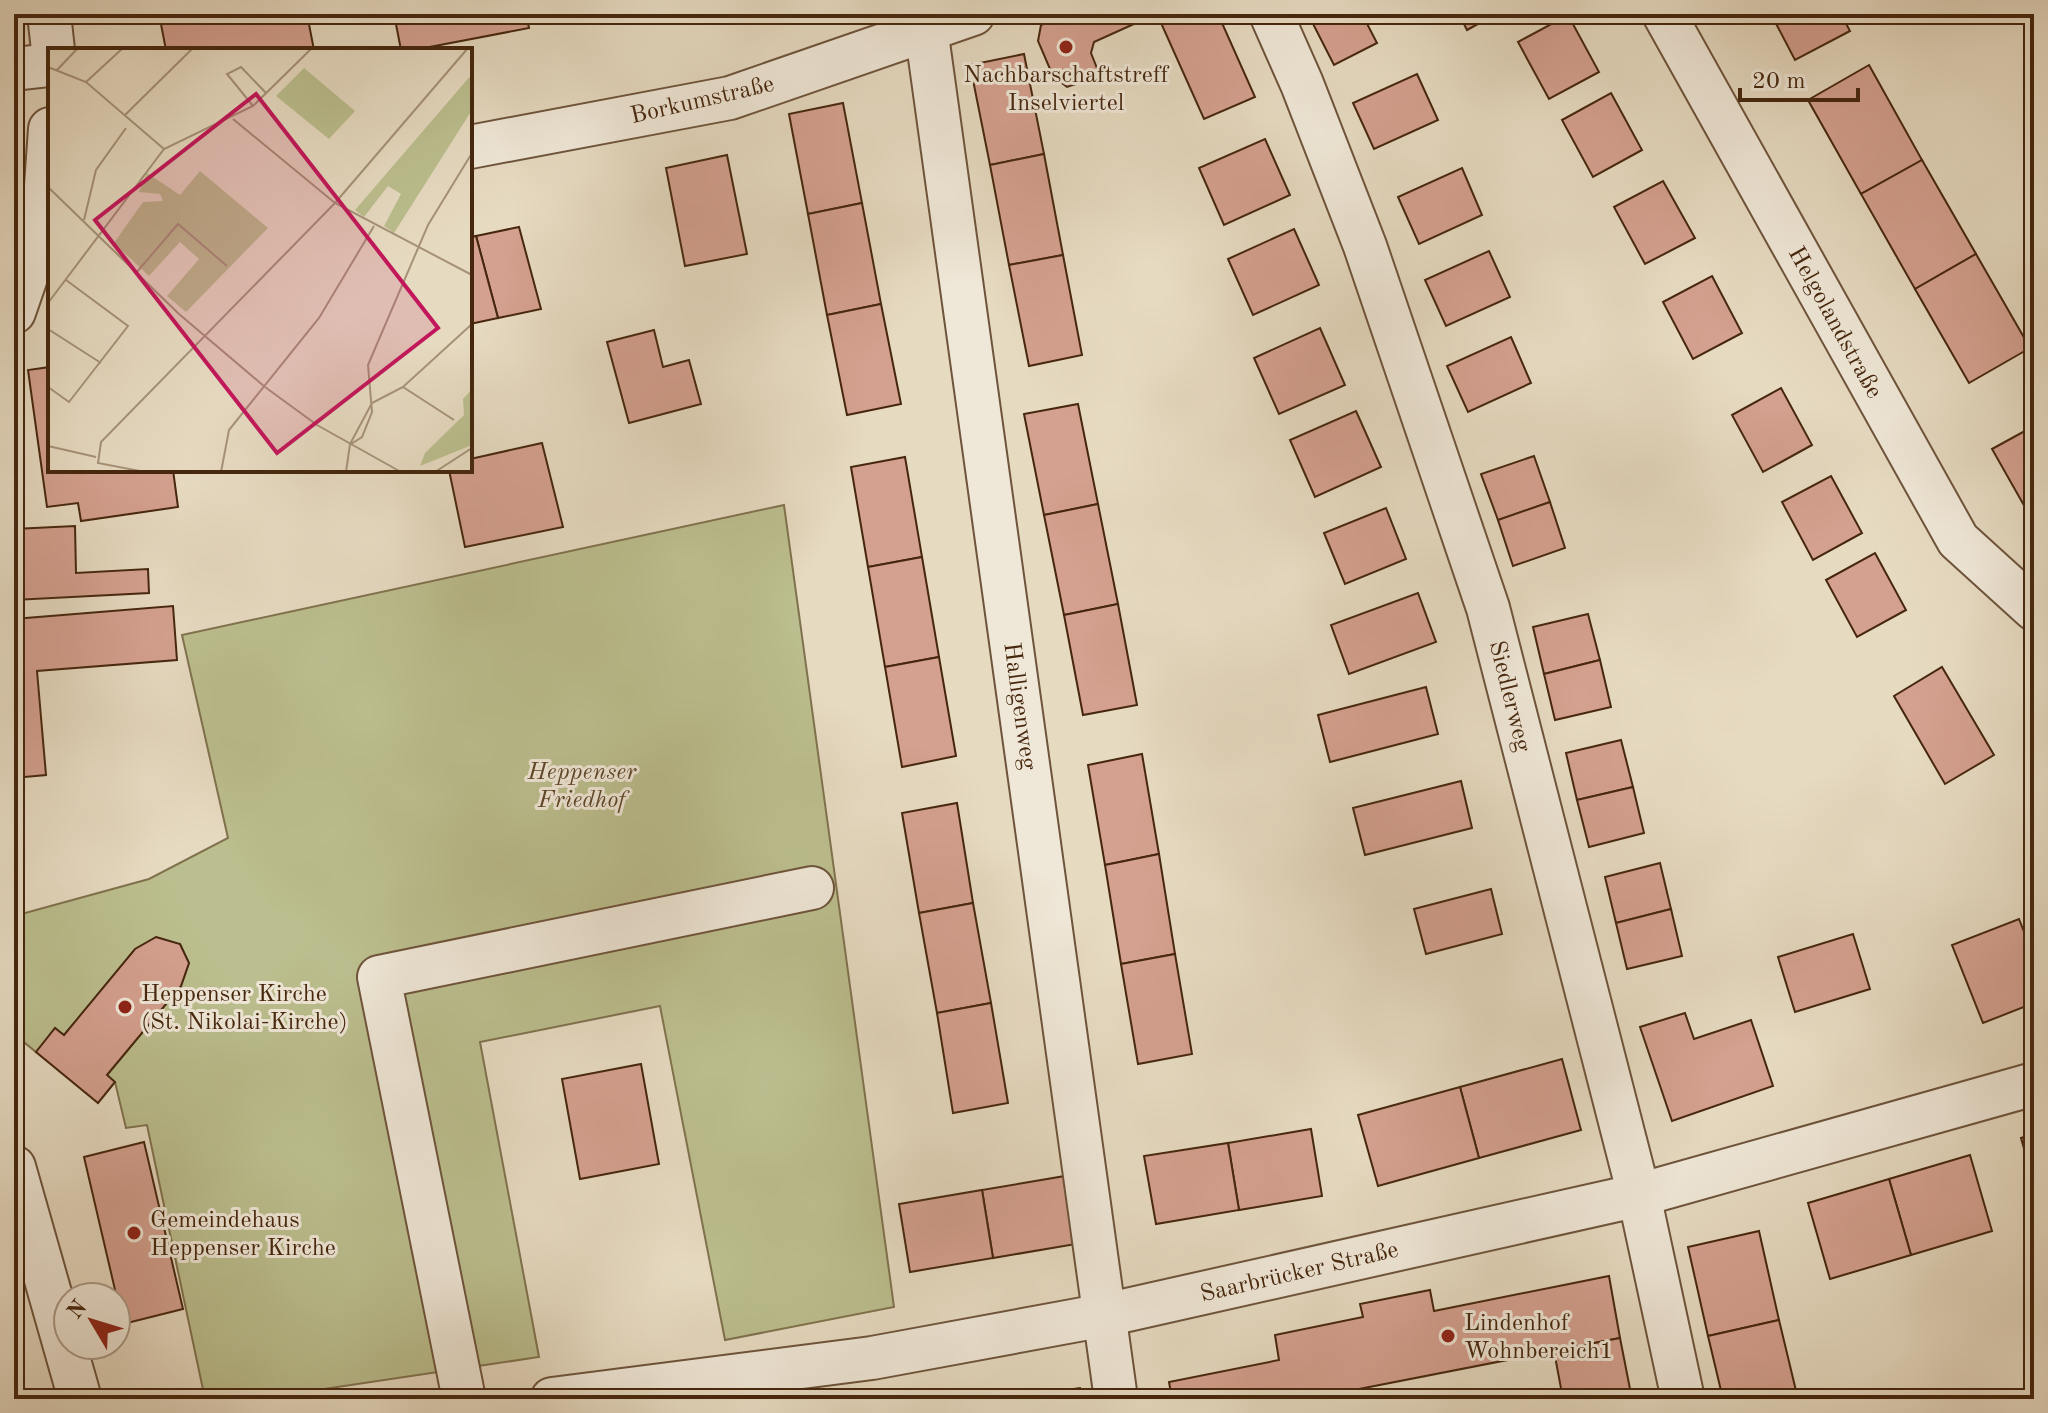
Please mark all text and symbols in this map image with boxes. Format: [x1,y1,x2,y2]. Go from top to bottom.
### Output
marker: Nachbarschaftstreff Inselviertel [1057,38,1075,56]
inset map [48,48,472,472]
scale bar [1740,52,1858,102]
place label: Nachbarschaftstreff Inselviertel [963,64,1170,116]
text: 20 m [1752,70,1806,94]
street label: Borkumstraße [628,73,777,129]
street label: Helgolandstraße [1783,243,1886,403]
street label: Siedlerweg [1484,638,1534,755]
street label: Halligenweg [998,641,1040,772]
park label: Heppenser Friedhof [527,761,637,813]
place label: Heppenser Kirche (St. Nikolai-Kirche) [141,983,348,1035]
marker: Heppenser Kirche (St. Nikolai-Kirche) [116,998,134,1016]
place label: Gemeindehaus Heppenser Kirche [150,1209,336,1261]
marker: Gemeindehaus Heppenser Kirche [125,1224,143,1242]
street label: Saarbrücker Straße [1198,1238,1401,1307]
north arrow [52,1281,132,1361]
text: N [64,1296,92,1323]
place label: Lindenhof Wohnbereich1 [1464,1312,1613,1364]
marker: Lindenhof Wohnbereich1 [1439,1327,1457,1345]

